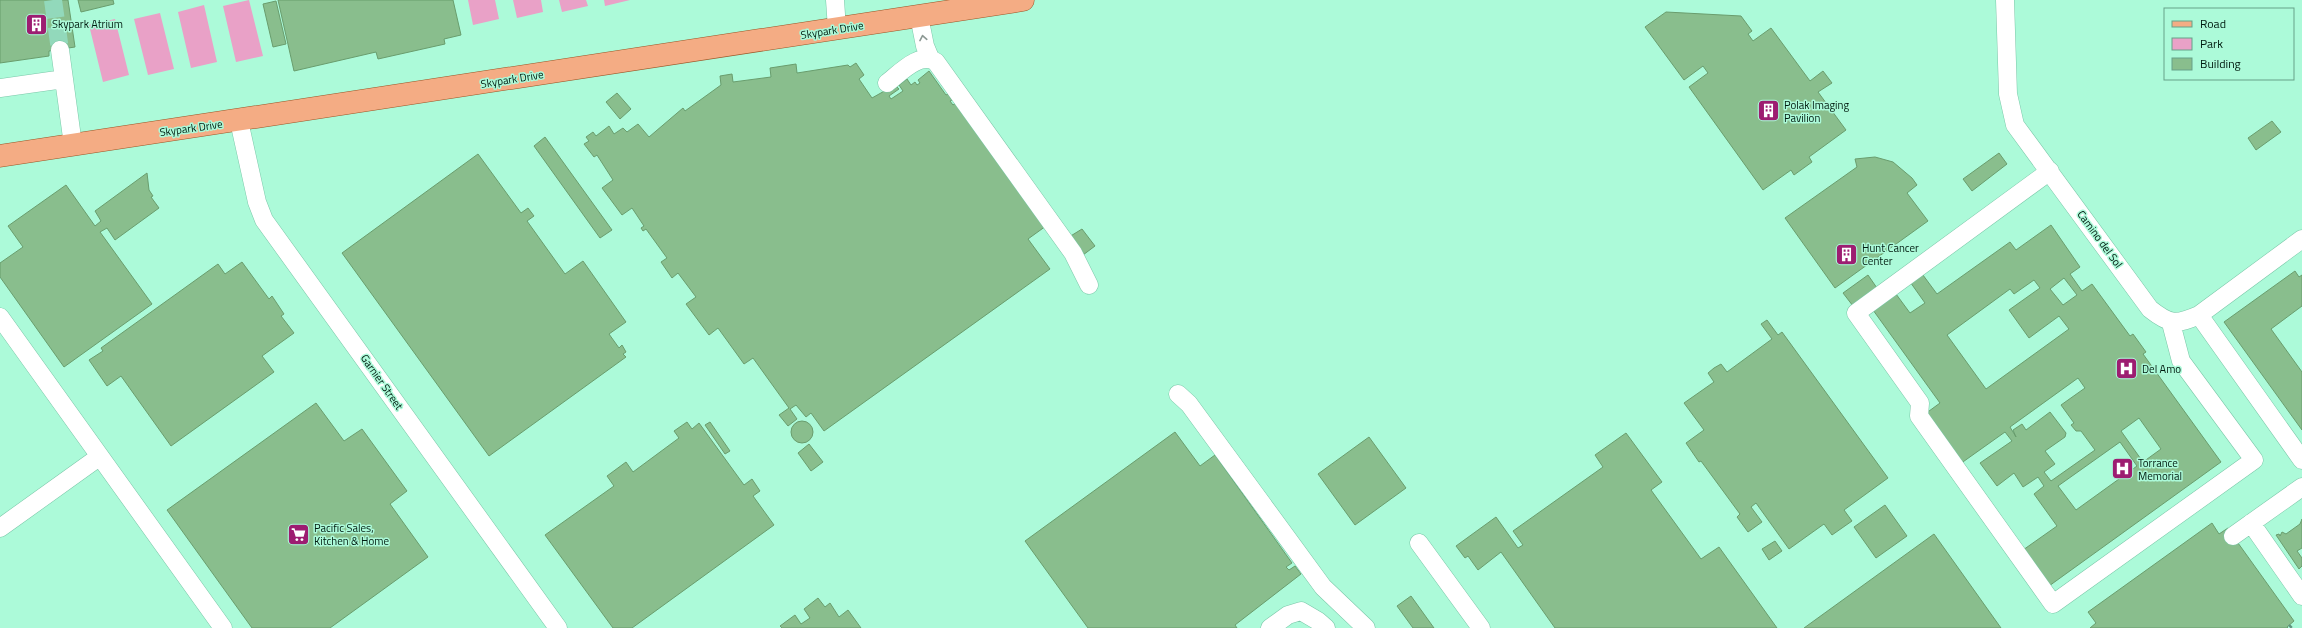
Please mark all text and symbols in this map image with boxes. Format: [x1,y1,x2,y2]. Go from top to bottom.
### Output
legend [2164,8,2294,80]
building icon: Skypark Atrium [23,11,49,37]
text: Road [2200,14,2226,33]
place label: Skypark Atrium [52,16,123,32]
street label: Skypark Drive [799,17,865,43]
text: Park [2200,34,2223,53]
one-way arrow [920,35,928,41]
text: Building [2200,54,2241,73]
street label: Skypark Drive [479,66,545,92]
place label: Polak Imaging Pavilion [1784,97,1849,126]
building icon: Polak Imaging Pavilion [1756,98,1782,124]
street label: Skypark Drive [158,116,224,140]
street label: Camino del Sol [2074,207,2126,271]
place label: Hunt Cancer Center [1862,240,1919,269]
building icon: Hunt Cancer Center [1833,241,1859,267]
street label: Garnier Street [357,351,407,413]
hospital icon: Del Amo [2113,356,2139,382]
place label: Del Amo [2142,361,2181,377]
place label: Torrance Memorial [2138,455,2182,484]
hospital icon: Torrance Memorial [2110,456,2136,482]
place label: Pacific Sales, Kitchen & Home [314,520,389,549]
supermarket icon: Pacific Sales, Kitchen & Home [285,521,311,547]

